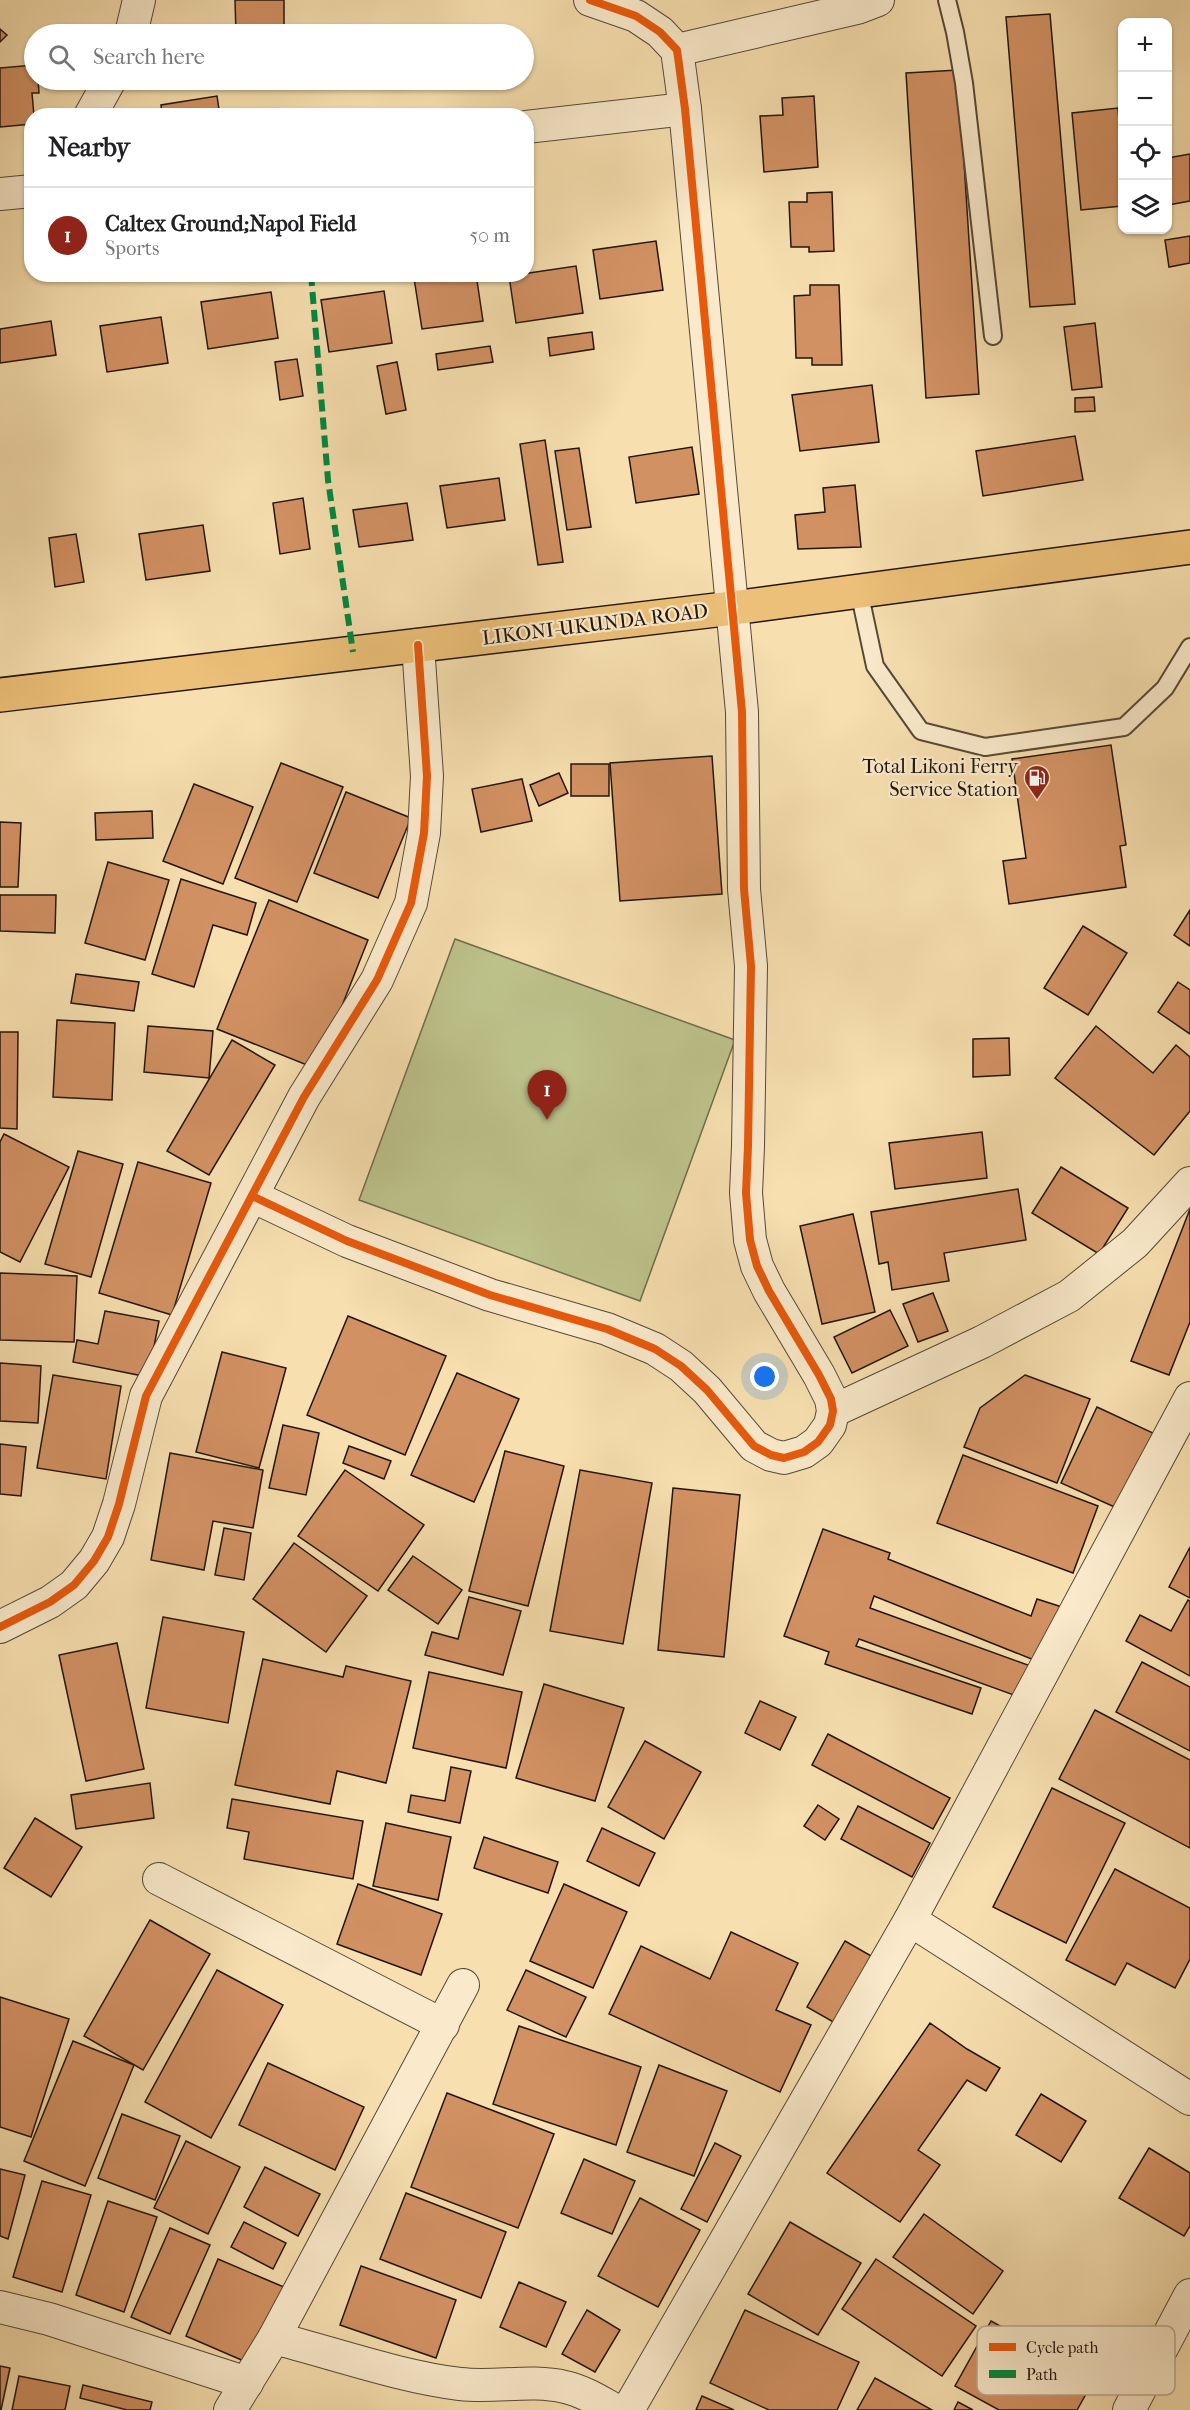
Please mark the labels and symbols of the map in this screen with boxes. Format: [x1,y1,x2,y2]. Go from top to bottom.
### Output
street label: LIKONI-UKUNDA ROAD [481,599,709,650]
place label: Total Likoni Ferry Service Station [862,755,1019,801]
fuel station icon: Total Likoni Ferry Service Station [1022,763,1052,801]
pin: 1 [528,1070,566,1120]
your location [750,1362,779,1391]
legend [977,2326,1175,2395]
text: Cycle path [1026,2338,1098,2357]
text: Path [1026,2365,1058,2384]

